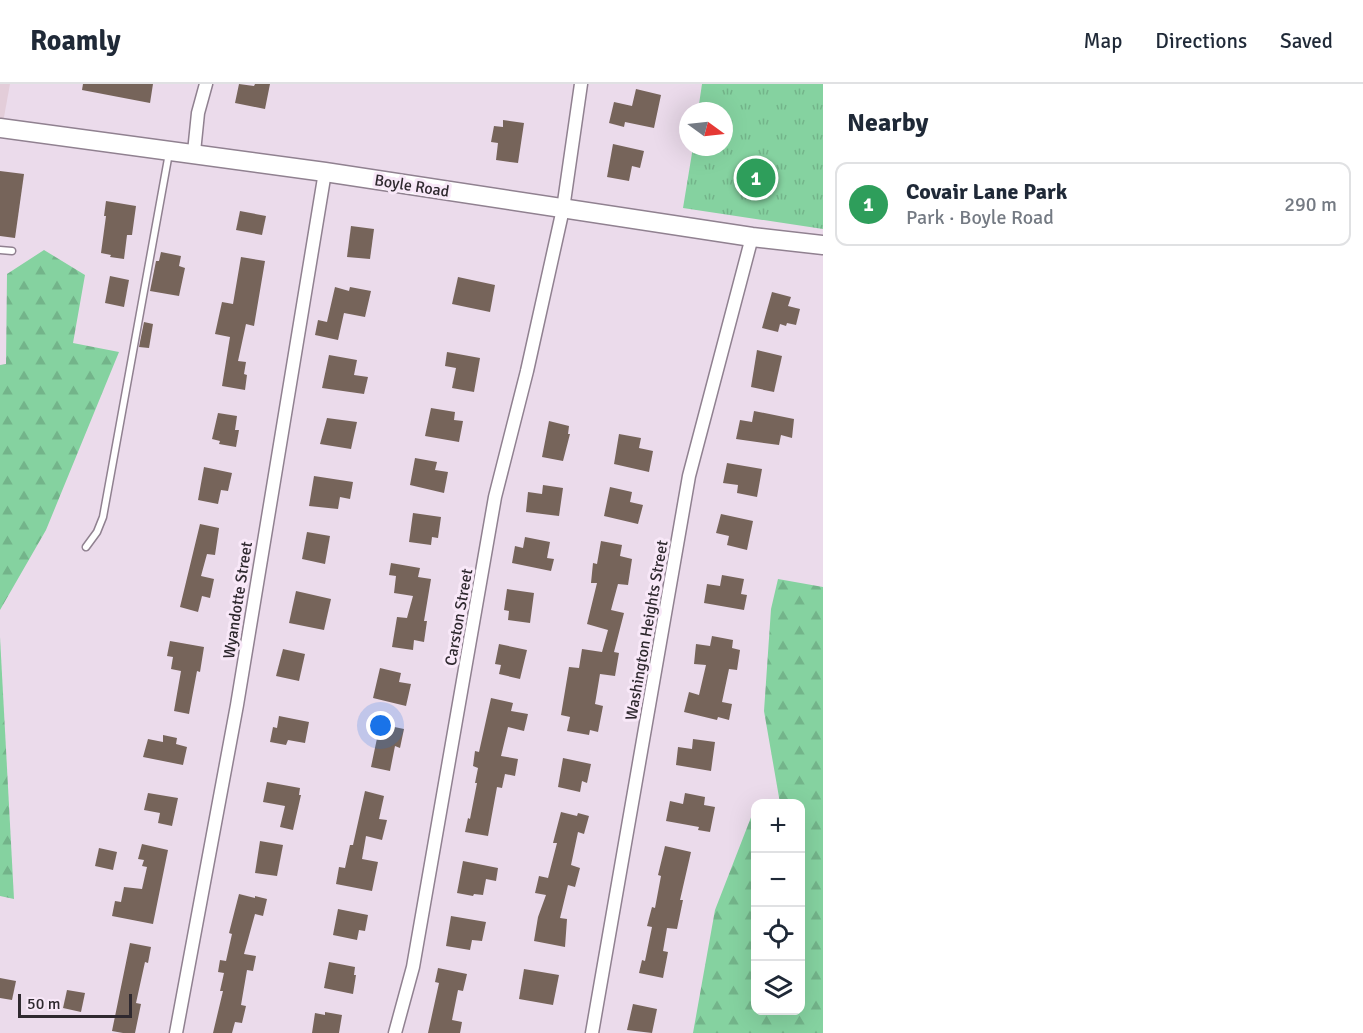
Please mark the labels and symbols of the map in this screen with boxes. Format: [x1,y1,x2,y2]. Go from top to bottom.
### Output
north arrow [679,102,733,156]
pin: 1 [736,156,776,200]
street label: Boyle Road [373,170,451,202]
street label: Washington Heights Street [621,538,673,722]
street label: Wyandotte Street [219,540,257,660]
street label: Carston Street [441,567,477,667]
your location [366,711,395,740]
scale bar [18,991,132,1018]

